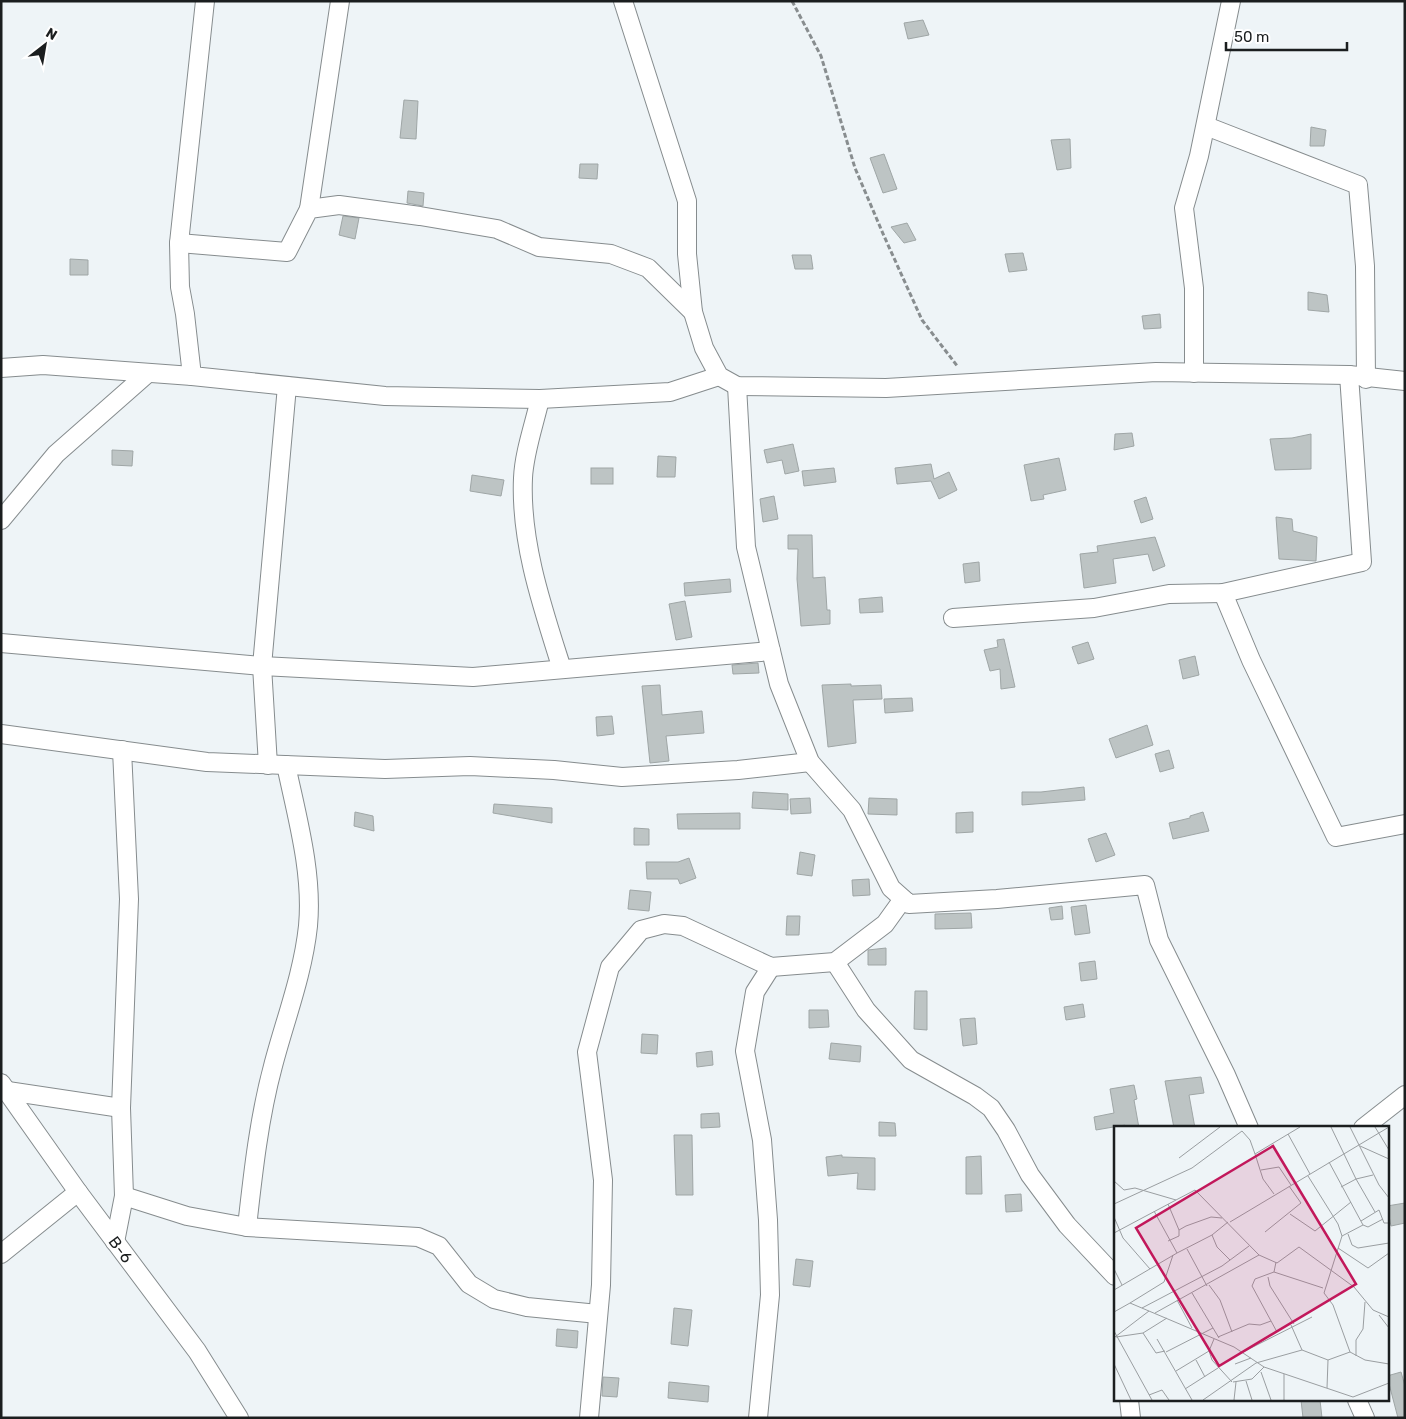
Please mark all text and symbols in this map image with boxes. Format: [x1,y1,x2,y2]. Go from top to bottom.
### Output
north arrow [20,20,70,70]
scale bar [1226,20,1347,52]
text: N [43,24,60,44]
text: 50 m [1234,28,1269,46]
inset map [1114,1126,1388,1402]
street label: B-6 [104,1233,137,1267]

